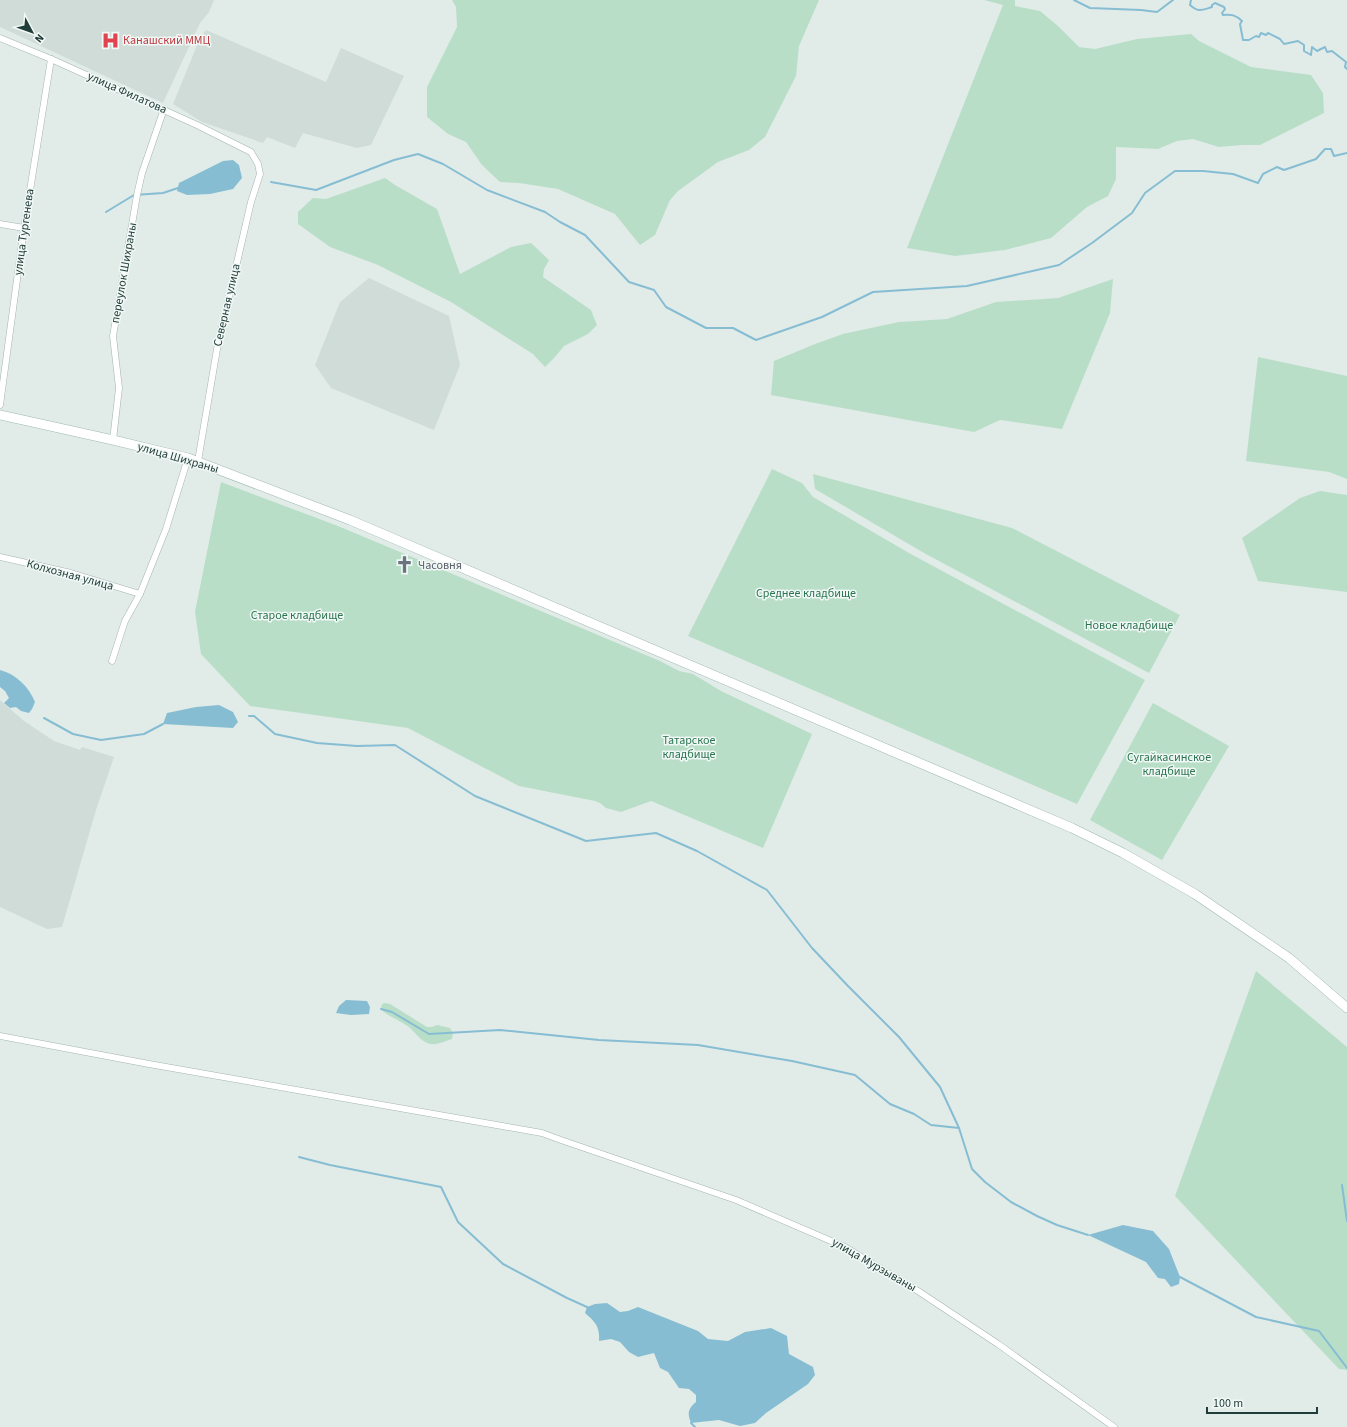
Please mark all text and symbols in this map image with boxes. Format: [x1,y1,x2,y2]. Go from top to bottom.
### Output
north arrow [12,12,52,52]
hospital icon: Канашский ММЦ [100,30,120,50]
text: N [31,31,47,46]
place label: Канашский ММЦ [123,32,211,49]
street label: улица Филатова [84,68,170,118]
street label: улица Тургенева [10,188,38,276]
street label: переулок Шихраны [107,221,141,325]
street label: Северная улица [209,262,245,348]
street label: улица Шихраны [135,438,221,478]
street label: Колхозная улица [25,555,115,595]
church icon: Часовня [395,555,415,575]
place label: Часовня [418,557,462,574]
park label: Среднее кладбище [756,585,856,602]
park label: Старое кладбище [251,607,343,624]
park label: Новое кладбище [1085,617,1173,634]
park label: Татарское кладбище [662,732,716,763]
park label: Сугайкасинское кладбище [1127,749,1211,780]
street label: улица Мурзываны [829,1234,919,1296]
scale bar [1207,1389,1317,1415]
text: 100 m [1213,1395,1243,1412]

